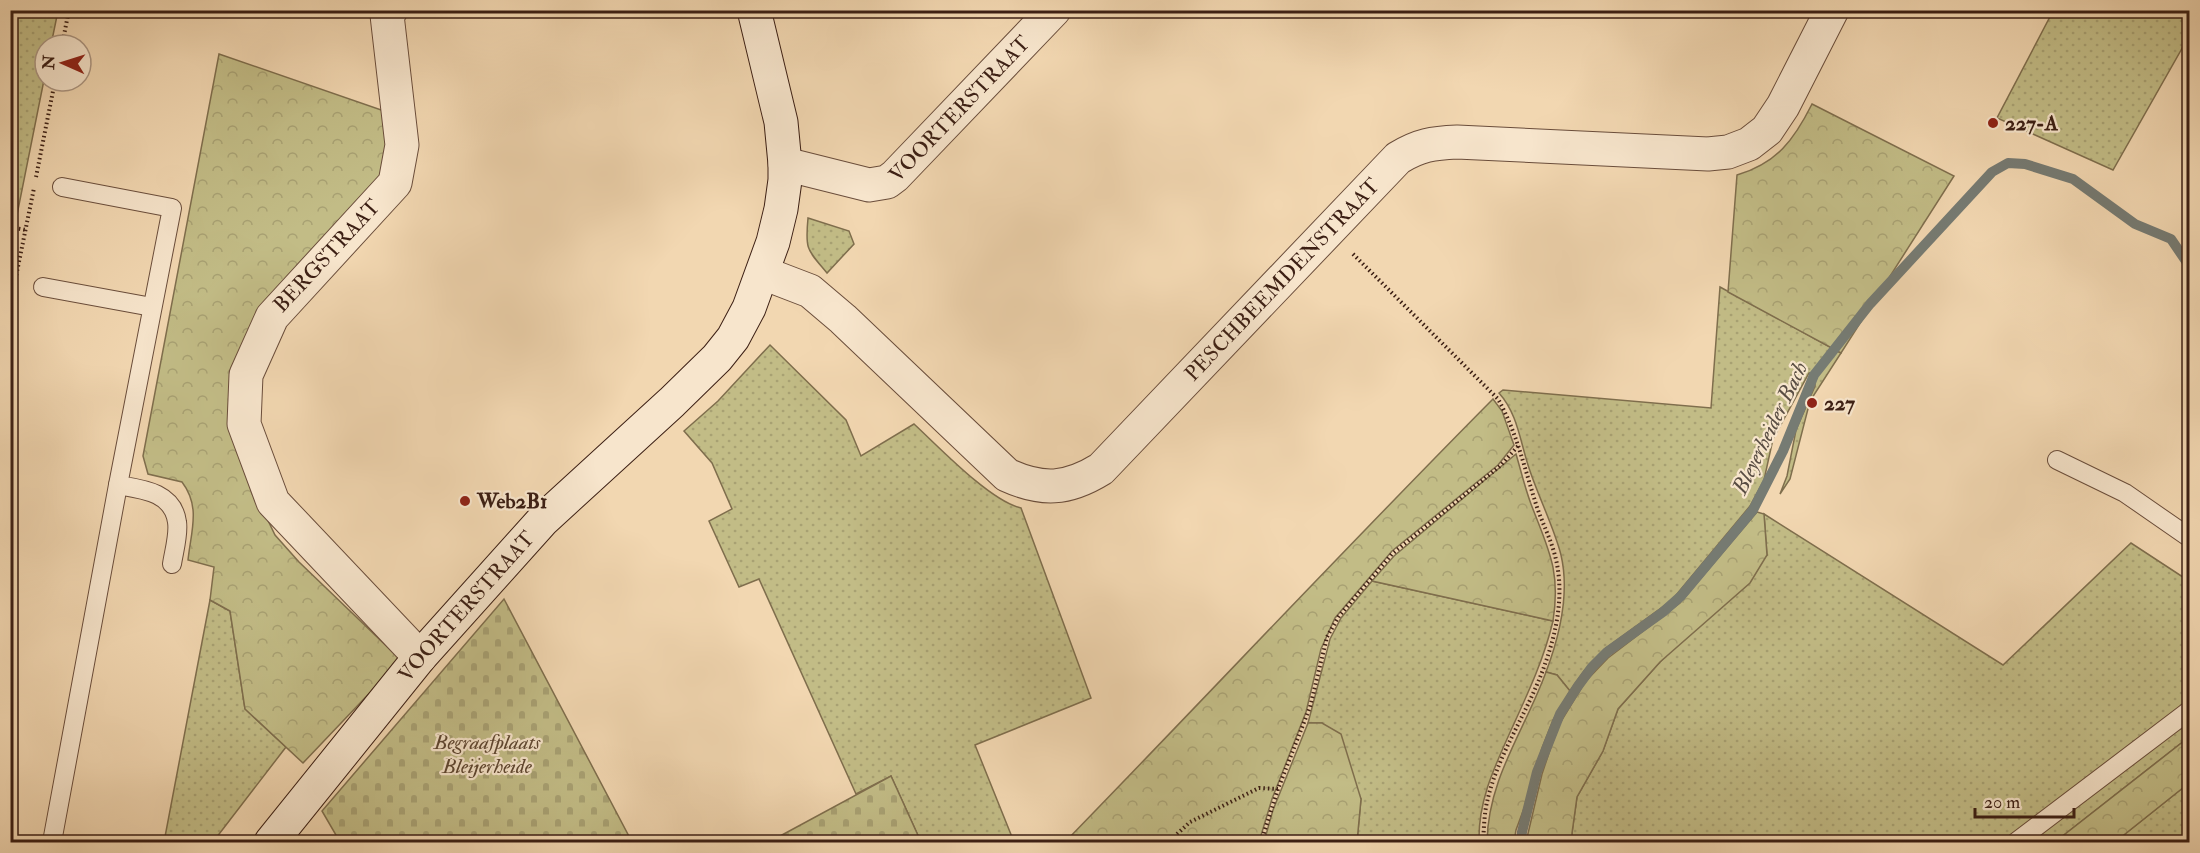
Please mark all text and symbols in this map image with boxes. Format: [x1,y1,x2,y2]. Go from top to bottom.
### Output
street label: VOORTERSTRAAT [883,29,1036,188]
north arrow [33,33,93,93]
text: N [39,54,59,71]
place label: 227-A [2005,110,2059,137]
marker: 227-A [1986,116,2000,130]
street label: PESCHBEEMDENSTRAAT [1179,172,1385,387]
street label: BERGSTRAAT [268,193,387,318]
water label: Bleyerheider Bach [1725,357,1814,500]
place label: 227 [1824,390,1855,417]
marker: 227 [1805,396,1819,410]
place label: Web2B1 [476,488,547,515]
marker: Web2B1 [458,494,472,508]
street label: VOORTERSTRAAT [392,525,540,687]
park label: Begraafplaats Bleijerheide [433,729,542,780]
scale bar [1975,781,2074,819]
text: 20 m [1984,791,2020,814]

